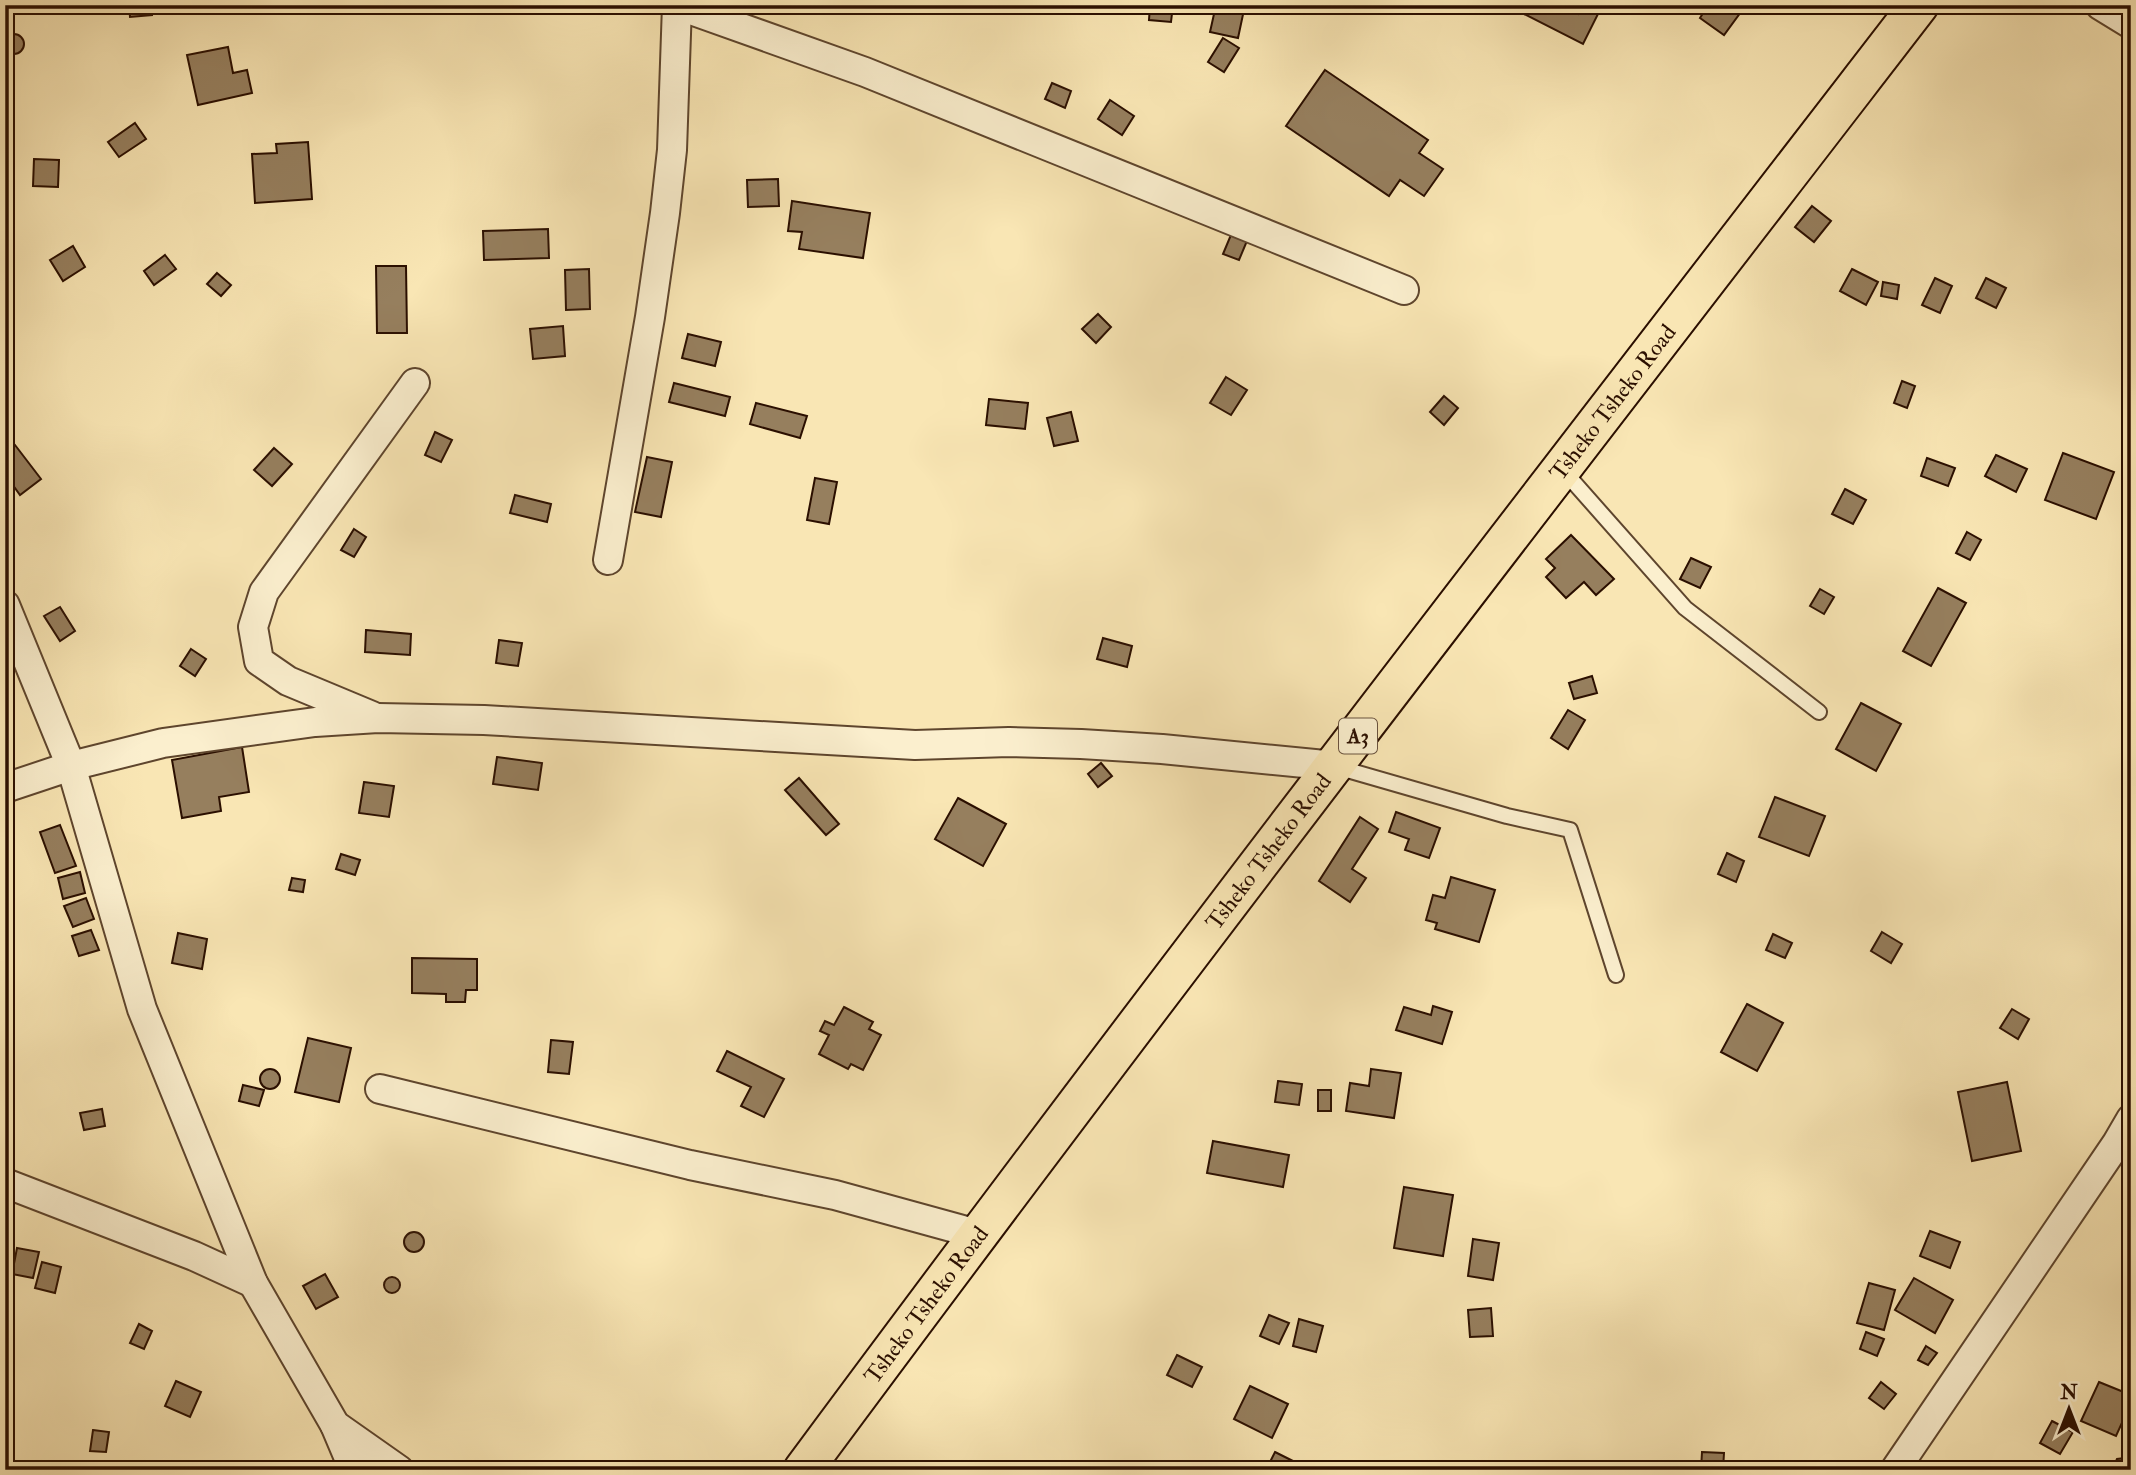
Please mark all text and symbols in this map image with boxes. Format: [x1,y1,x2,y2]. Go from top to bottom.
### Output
street label: Tsheko Tsheko Road [1544,319,1682,487]
road number: A3 [1339,718,1377,754]
street label: Tsheko Tsheko Road [1200,768,1338,936]
street label: Tsheko Tsheko Road [858,1220,995,1390]
north arrow [2035,1374,2104,1444]
text: N [2059,1381,2078,1405]

